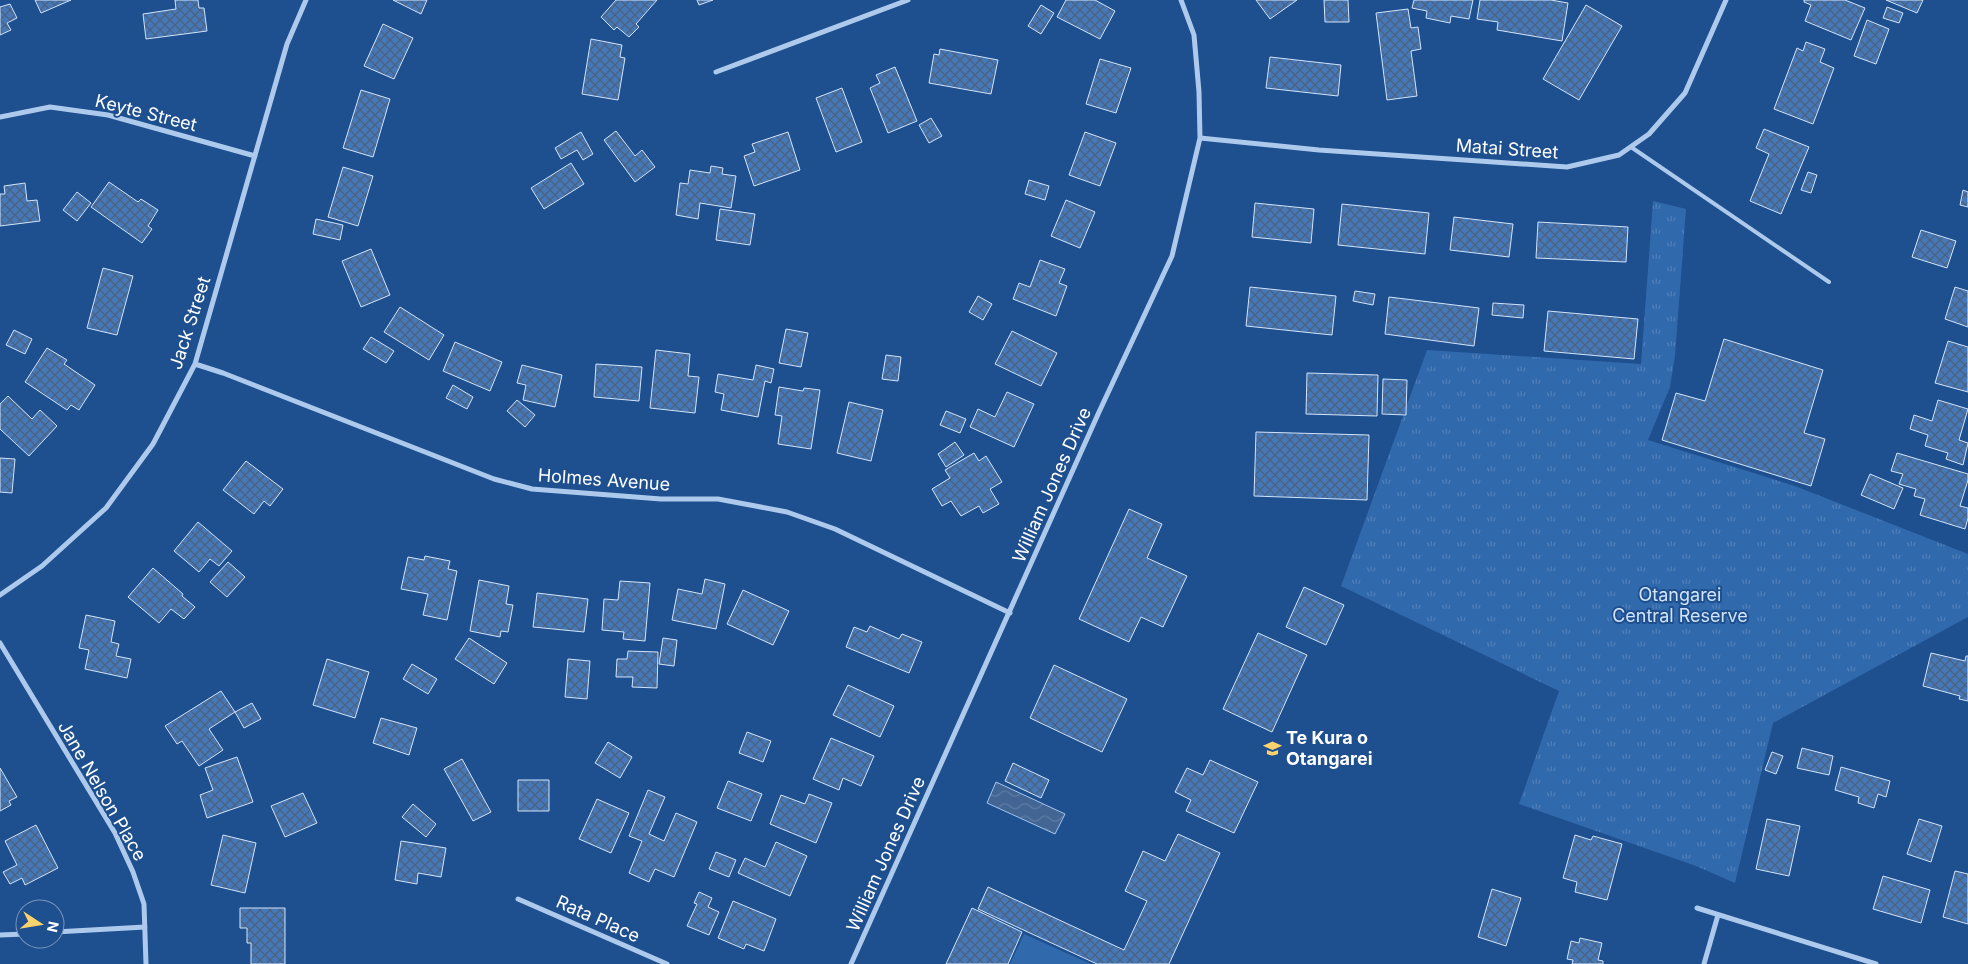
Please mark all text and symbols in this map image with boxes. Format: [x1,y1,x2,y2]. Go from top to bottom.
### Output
street label: Keyte Street [93,90,199,135]
street label: Matai Street [1455,134,1559,163]
street label: Jack Street [165,274,214,372]
street label: William Jones Drive [1008,404,1095,566]
street label: Holmes Avenue [537,464,671,495]
park label: Otangarei Central Reserve [1612,584,1748,626]
street label: Jane Nelson Place [54,717,151,864]
place label: Te Kura o Otangarei [1286,727,1373,769]
school or university icon: Te Kura o Otangarei [1262,738,1282,758]
street label: William Jones Drive [842,773,929,935]
street label: Rata Place [553,891,643,946]
north arrow [15,899,65,949]
text: N [44,920,63,934]

